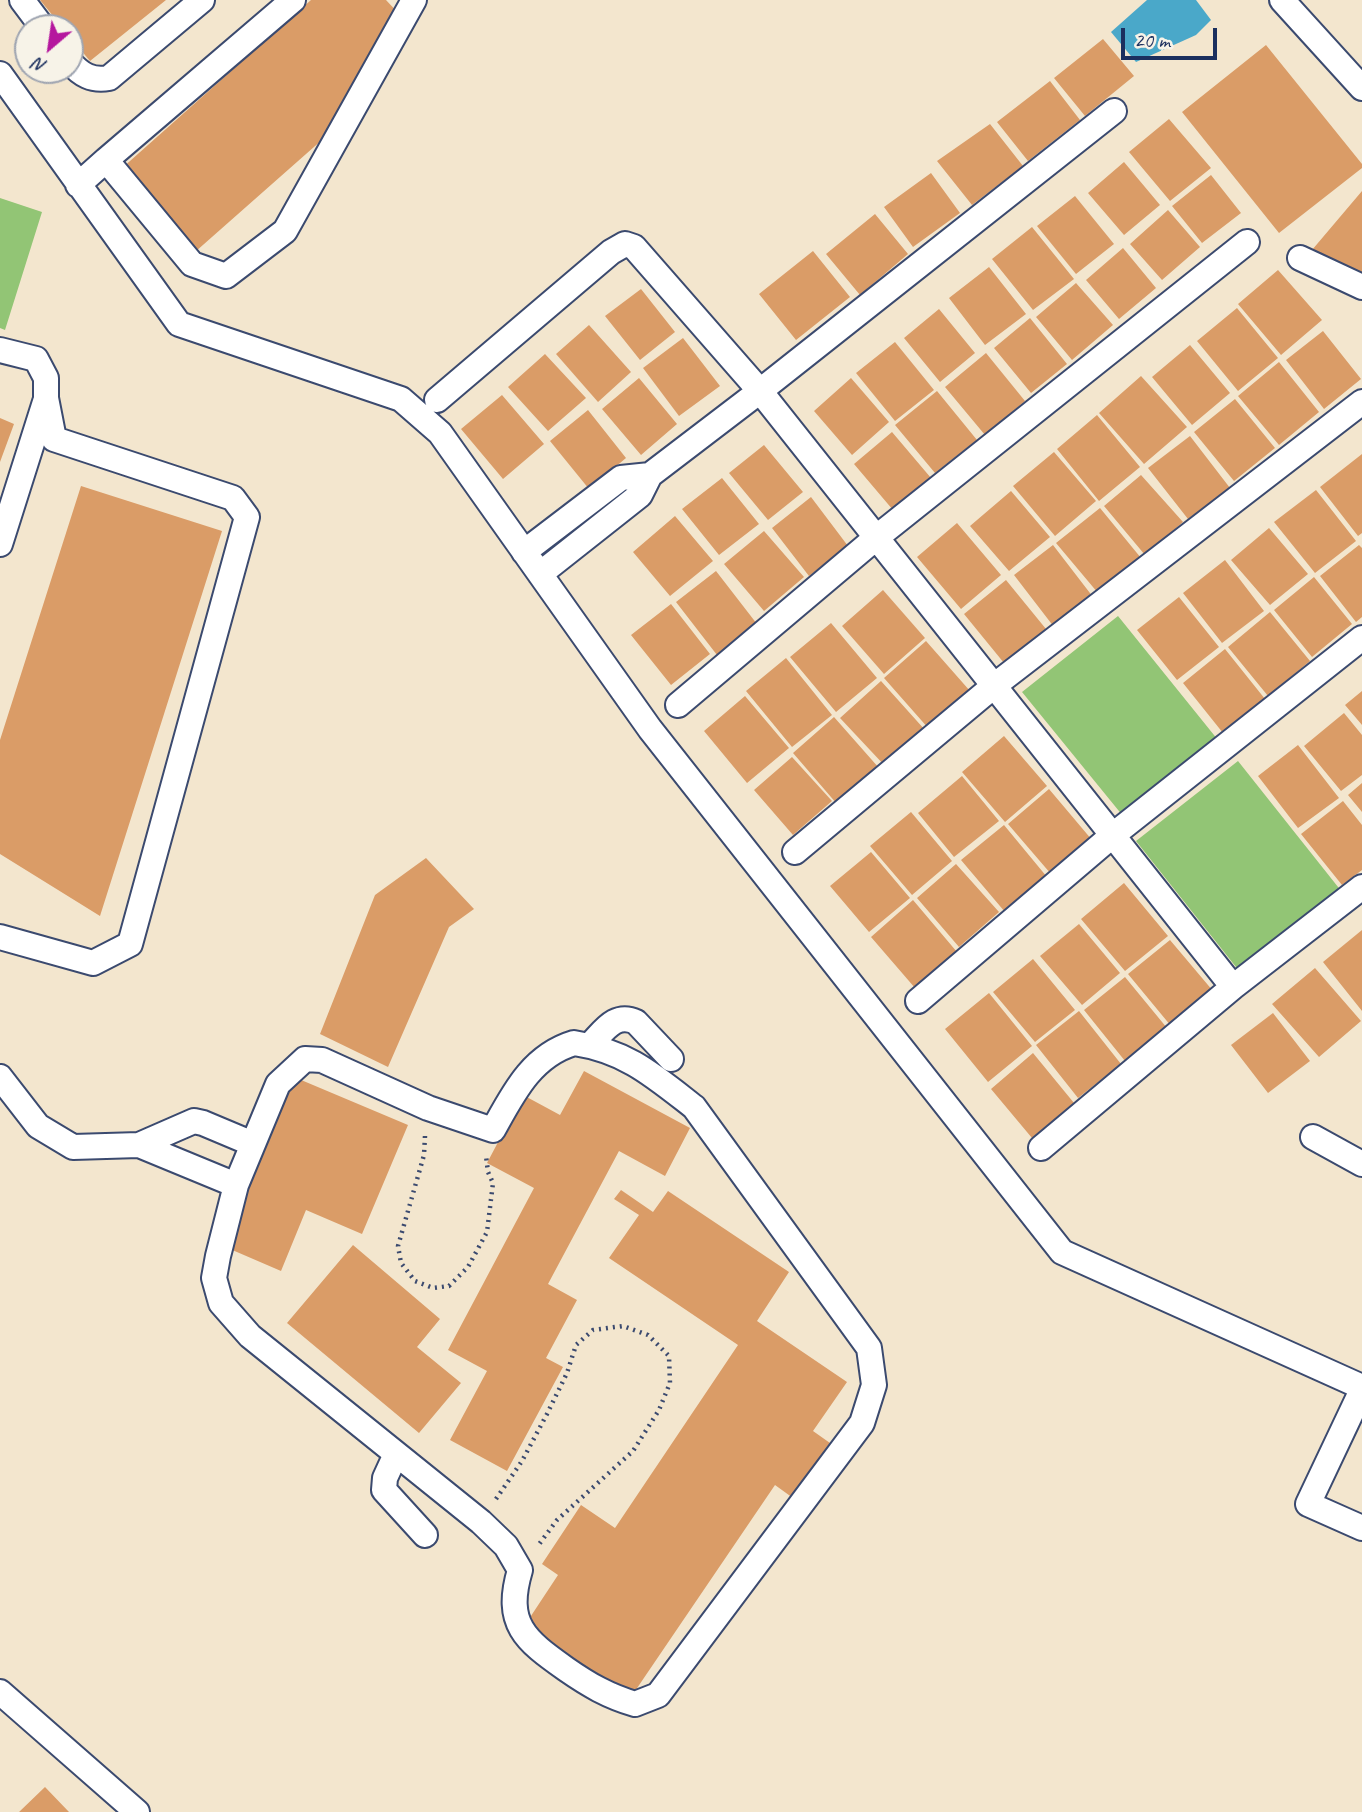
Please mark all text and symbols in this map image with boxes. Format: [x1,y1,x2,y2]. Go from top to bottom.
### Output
north arrow [14,14,84,84]
scale bar [1124,14,1220,58]
text: 20 m [1134,27,1170,53]
text: N [29,52,51,79]

